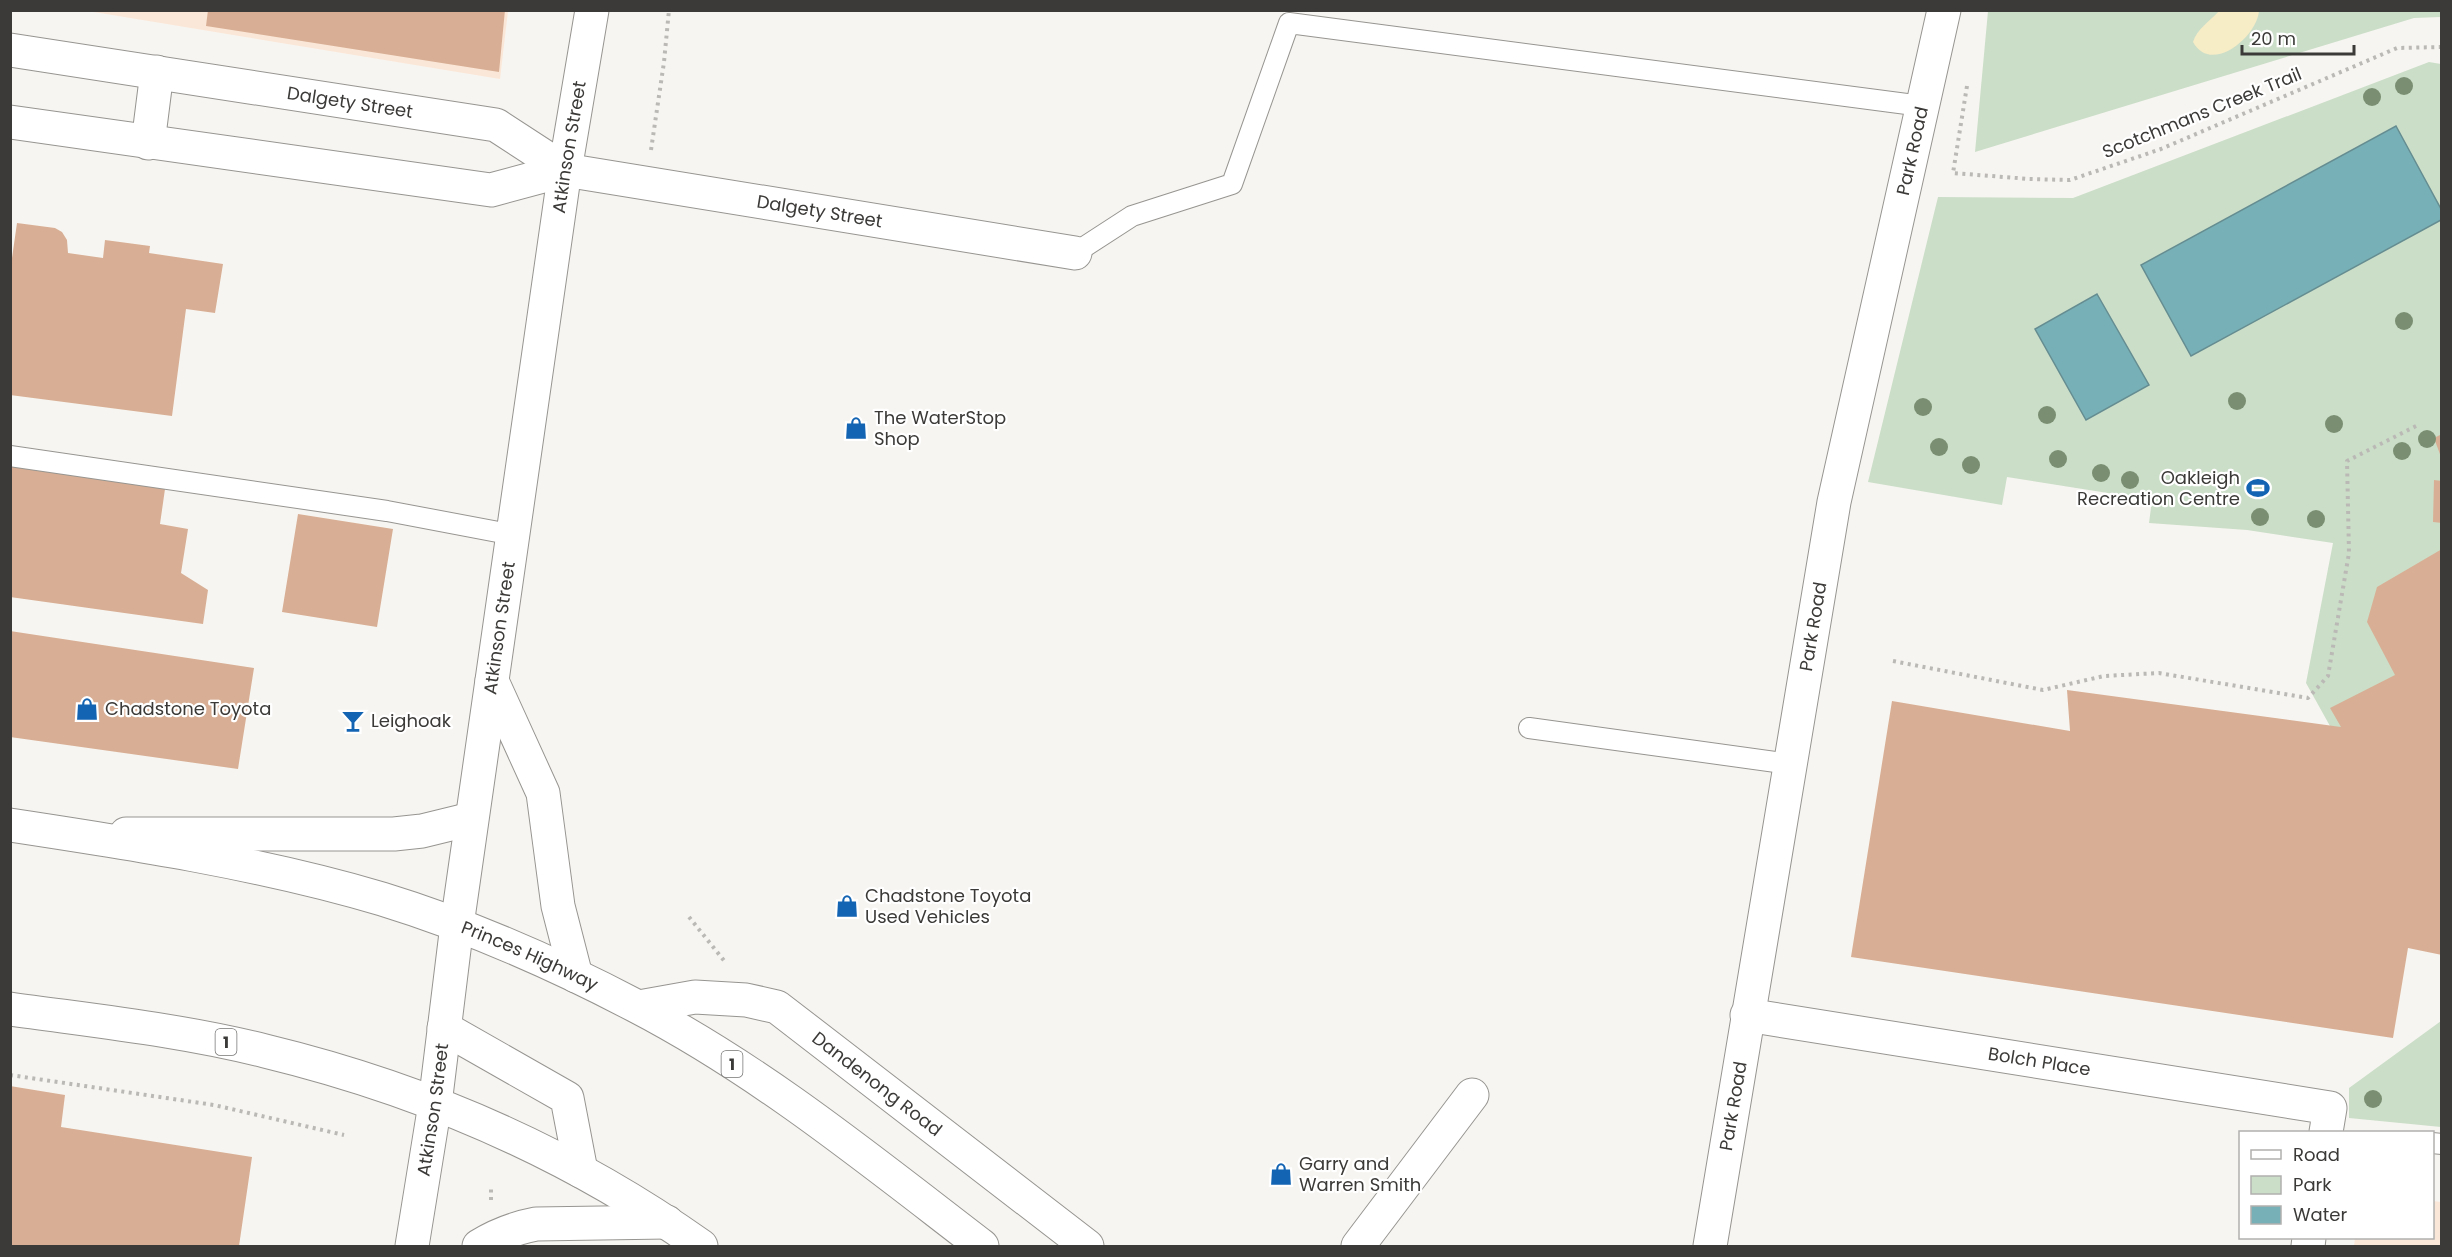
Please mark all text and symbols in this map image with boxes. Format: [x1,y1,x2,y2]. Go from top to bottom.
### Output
scale bar [2242,18,2354,56]
text: 20 m [2251,26,2296,51]
street label: Scotchmans Creek Trail [2098,61,2305,164]
street label: Atkinson Street [546,79,592,215]
street label: Dalgety Street [285,80,415,124]
street label: Park Road [1890,104,1934,198]
street label: Dalgety Street [755,188,884,233]
place label: The WaterStop Shop [874,405,1006,451]
shop icon: The WaterStop Shop [843,415,869,441]
place label: Oakleigh Recreation Centre [2077,465,2240,511]
sports icon: Oakleigh Recreation Centre [2245,475,2271,501]
street label: Atkinson Street [477,560,521,696]
street label: Park Road [1793,580,1832,673]
shop icon: Chadstone Toyota [74,696,100,722]
place label: Chadstone Toyota [105,696,271,721]
bar icon: Leighoak [340,708,366,734]
place label: Leighoak [371,708,452,733]
place label: Chadstone Toyota Used Vehicles [865,883,1031,929]
shop icon: Chadstone Toyota Used Vehicles [834,893,860,919]
street label: Princes Highway [458,915,602,997]
street label: Dandenong Road [807,1025,948,1142]
road number: 1 [216,1029,236,1055]
street label: Bolch Place [1986,1041,2092,1082]
street label: Atkinson Street [411,1042,454,1178]
road number: 1 [722,1051,742,1077]
street label: Park Road [1713,1059,1753,1152]
legend [2239,1131,2434,1239]
text: Road [2293,1142,2340,1167]
place label: Garry and Warren Smith [1299,1151,1421,1197]
shop icon: Garry and Warren Smith [1268,1161,1294,1187]
text: Park [2293,1172,2332,1197]
text: Water [2293,1202,2347,1227]

